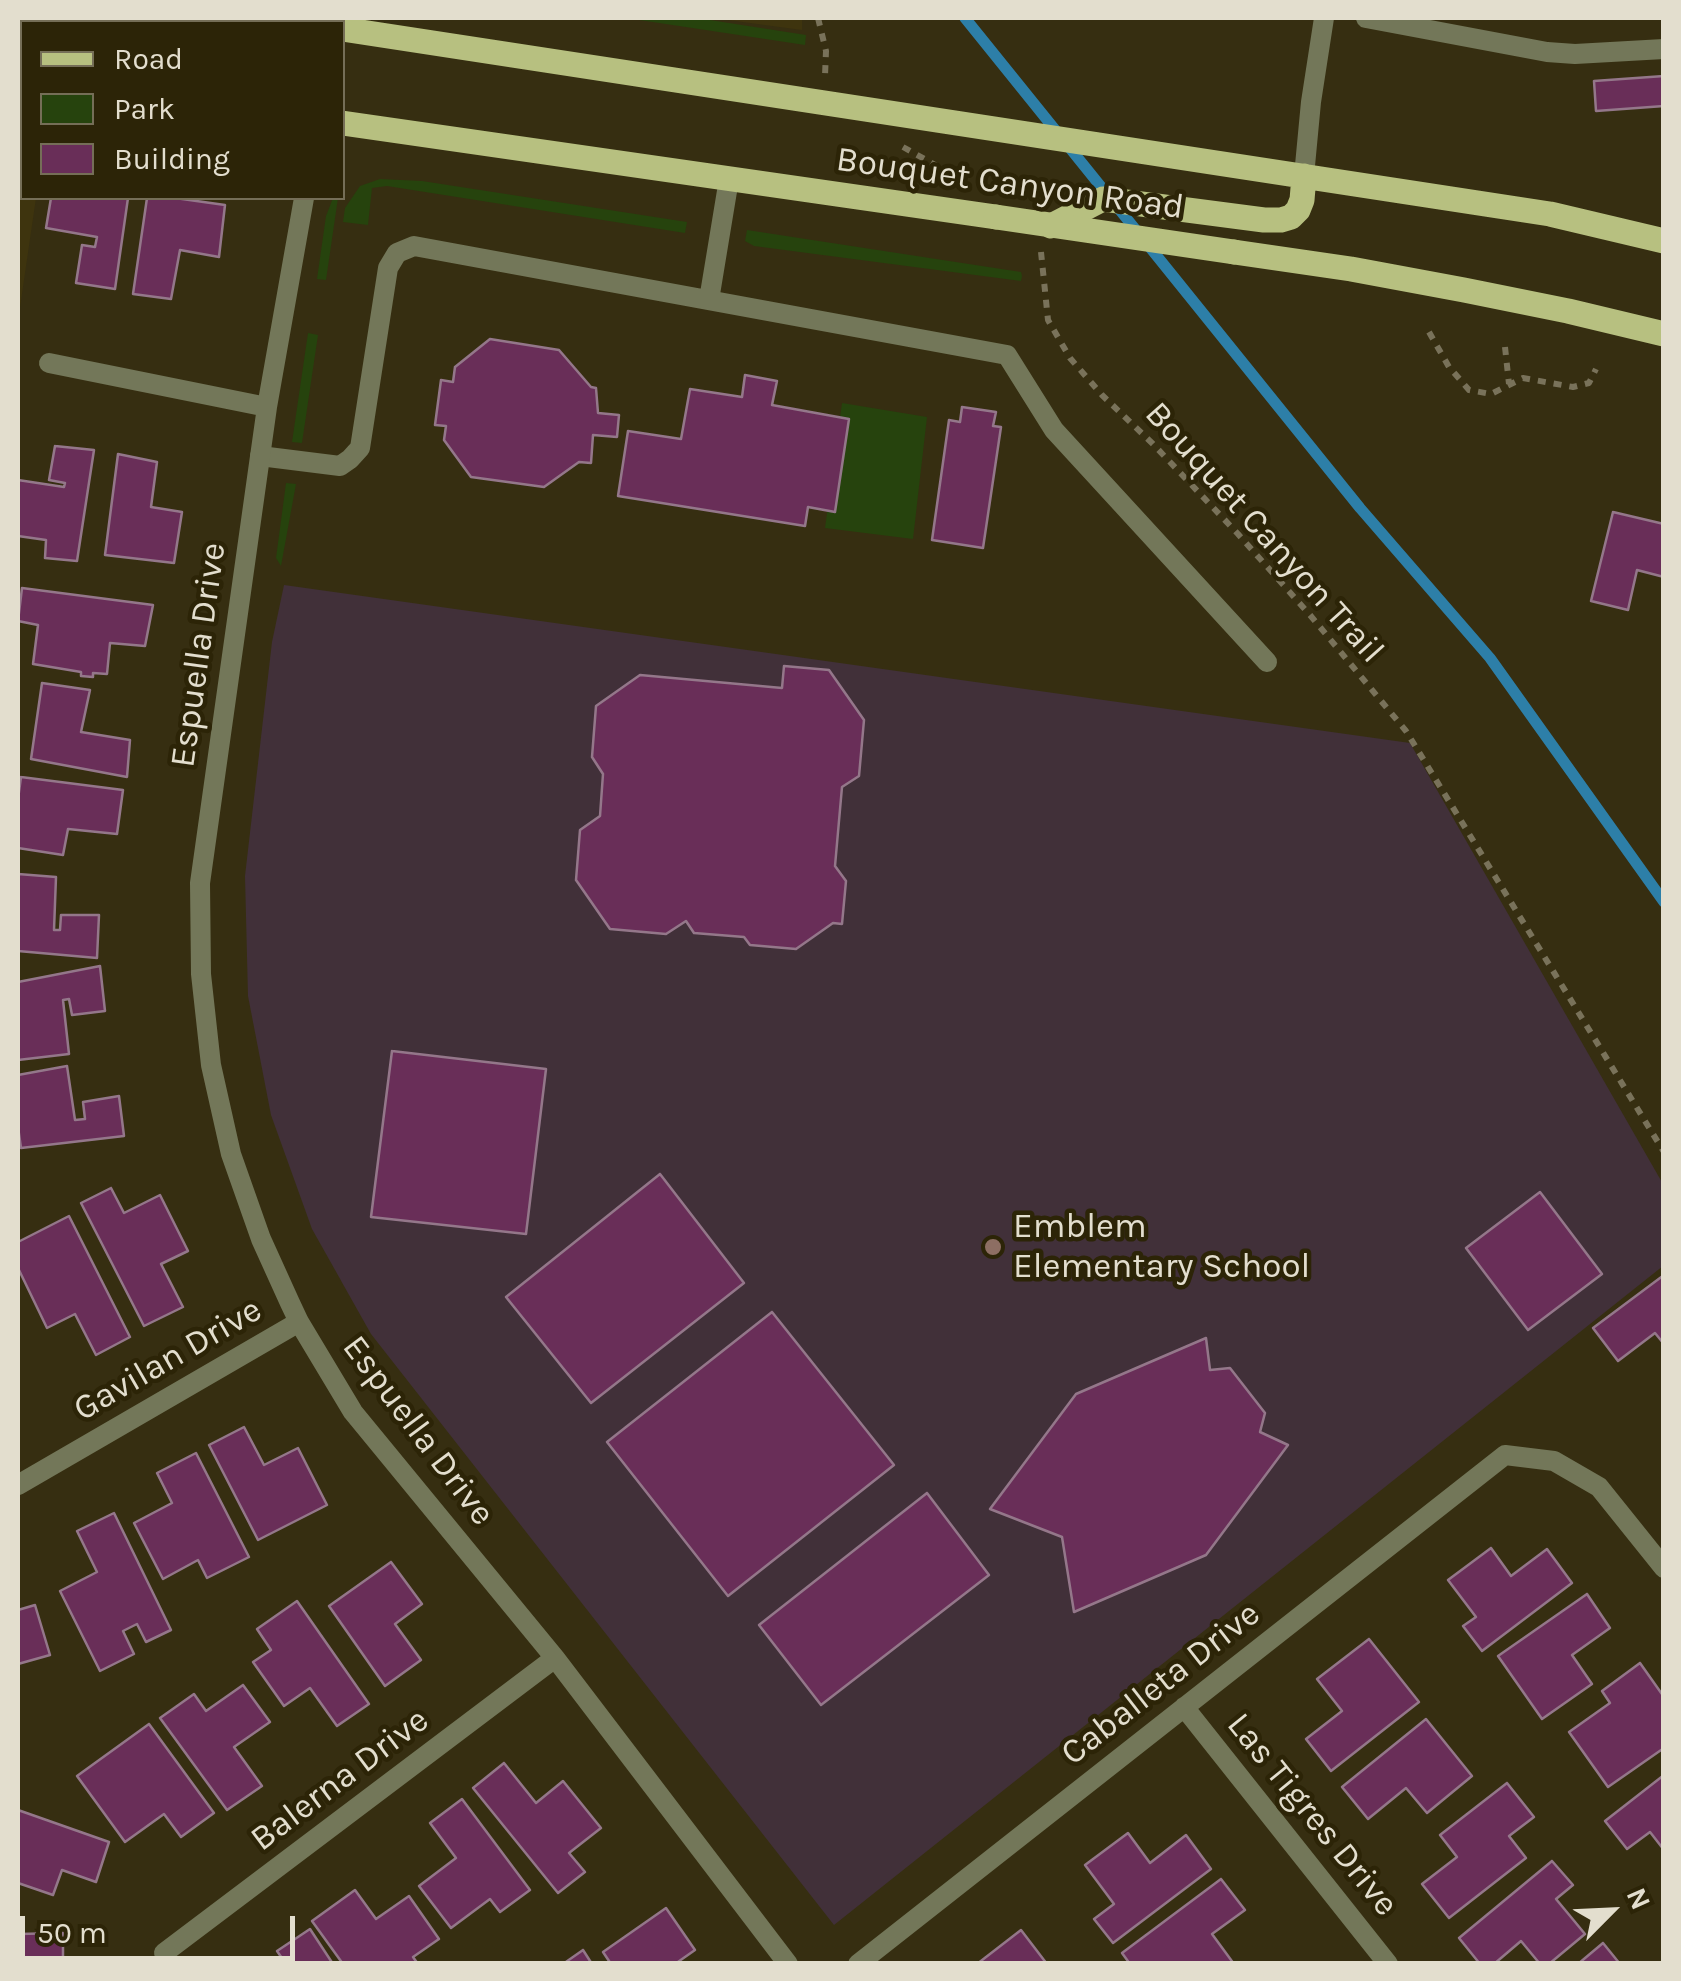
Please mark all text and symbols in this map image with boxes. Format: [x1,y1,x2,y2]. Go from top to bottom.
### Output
legend [20,20,345,200]
text: Road [114,41,183,77]
text: Park [114,91,175,127]
street label: Bouquet Canyon Road [834,139,1186,229]
text: Building [114,141,230,177]
street label: Bouquet Canyon Trail [1136,394,1392,672]
street label: Espuella Drive [162,540,236,770]
place label: Emblem Elementary School [1013,1206,1310,1288]
marker: Emblem Elementary School [982,1236,1004,1258]
street label: Gavilan Drive [67,1289,269,1431]
street label: Espuella Drive [333,1328,503,1534]
street label: Caballeta Drive [1053,1593,1269,1775]
street label: Balerna Drive [243,1699,437,1861]
street label: Las Tigres Drive [1217,1705,1407,1925]
north arrow [1561,1861,1661,1961]
text: N [1620,1883,1658,1914]
scale bar [25,1896,300,1958]
text: 50 m [37,1915,107,1951]

